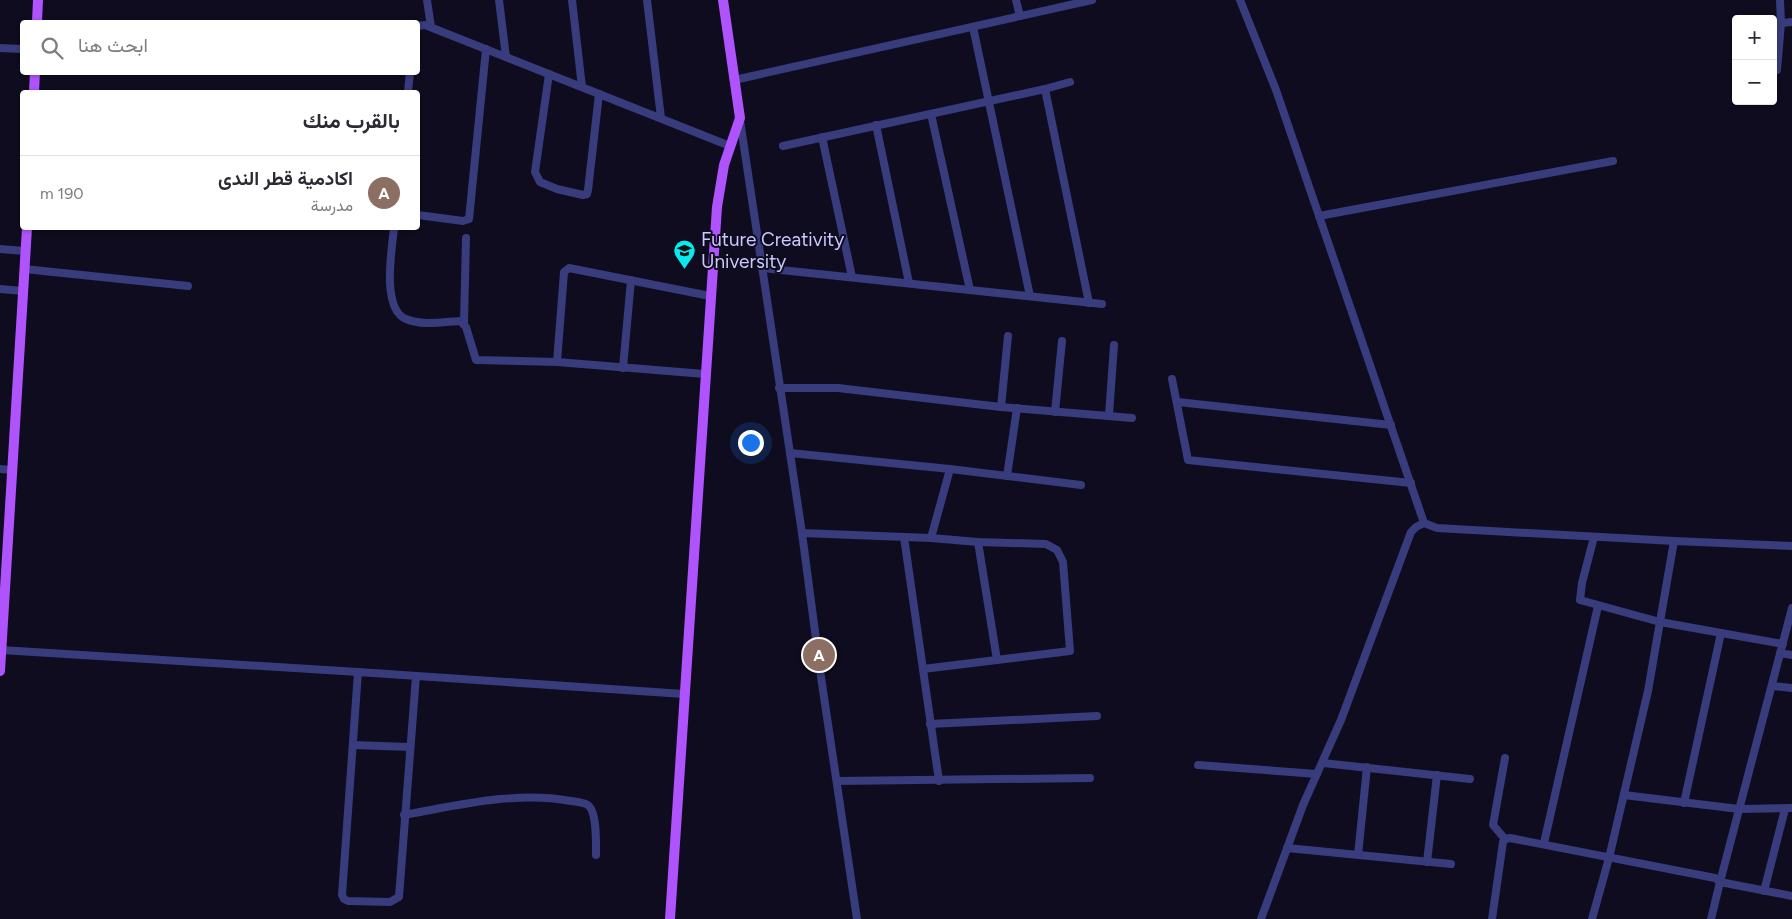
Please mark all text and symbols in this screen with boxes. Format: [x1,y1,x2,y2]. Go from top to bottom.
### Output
map controls [1732,15,1777,105]
button: + [1732,15,1777,60]
search box [20,20,420,75]
icon: search [38,34,66,62]
text: ابحث هنا [78,34,148,57]
button: − [1732,60,1777,105]
text: بالقرب منك [303,108,400,133]
text: اكادمية قطر الندى [218,167,353,190]
text: 190 m [40,184,84,203]
text: A [378,184,390,203]
text: مدرسة [311,196,353,215]
place label: Future Creativity University [701,228,844,273]
school or university icon: Future Creativity University [673,238,697,269]
your location [738,430,764,456]
pin: A [803,636,835,674]

